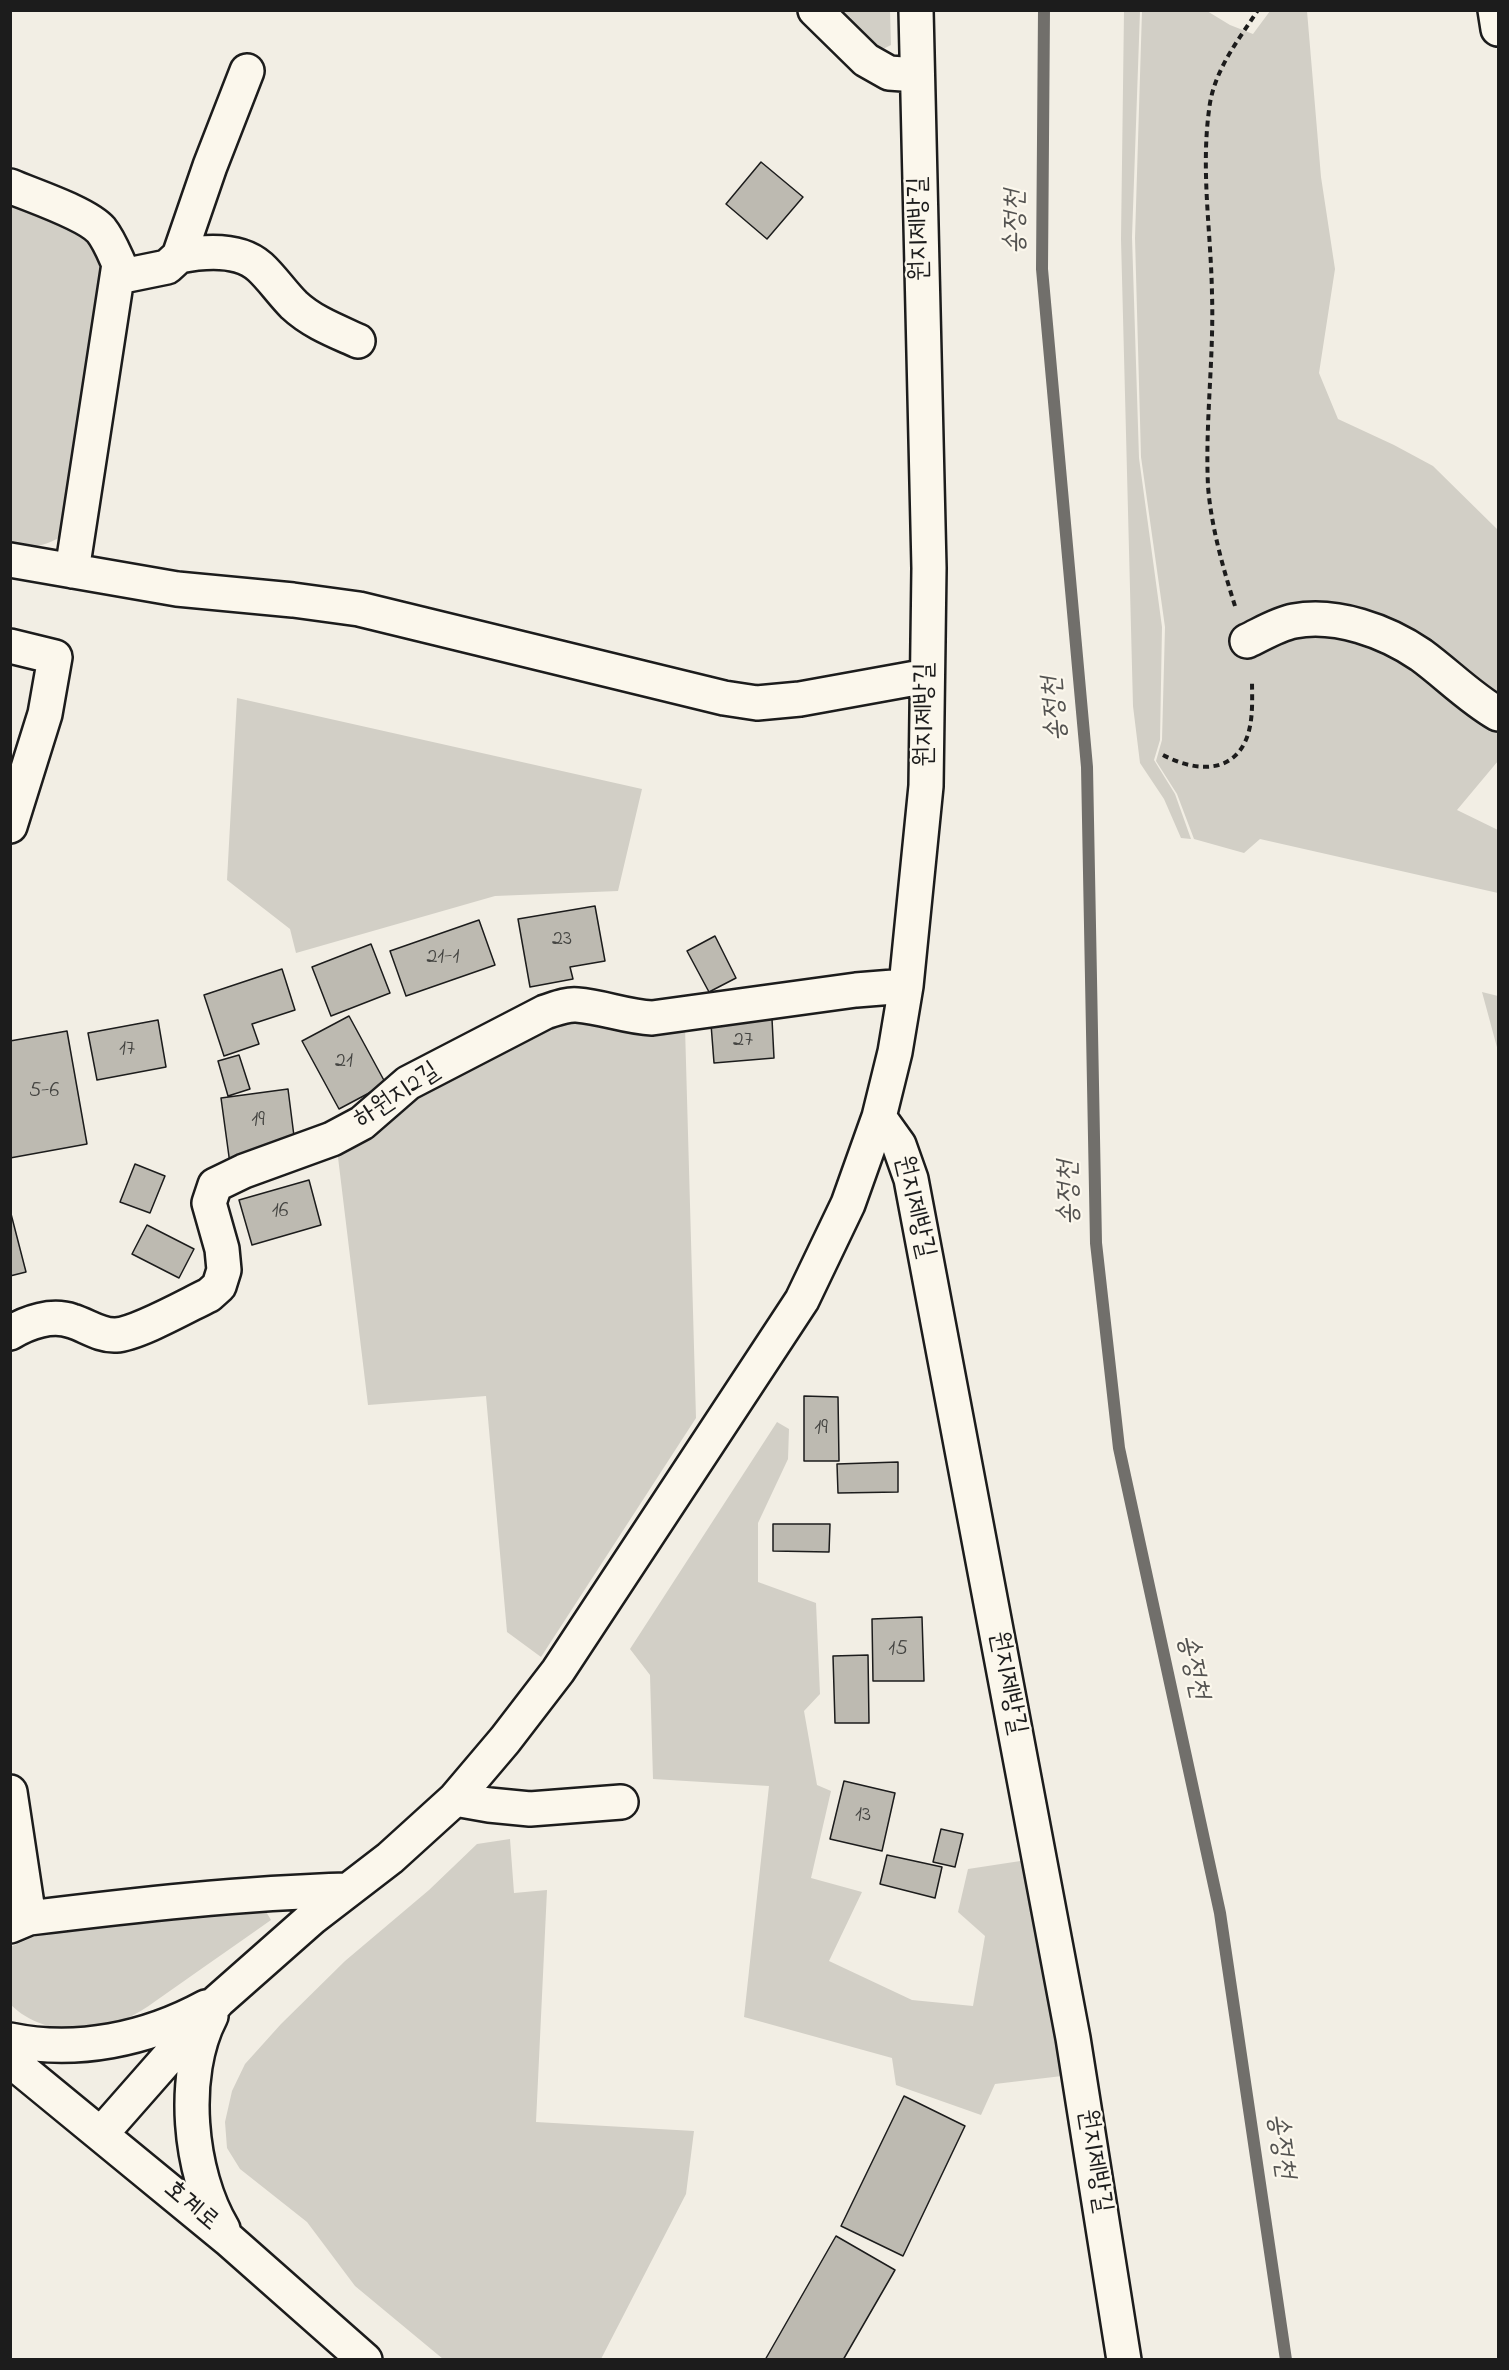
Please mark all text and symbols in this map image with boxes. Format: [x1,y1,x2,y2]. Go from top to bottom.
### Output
street label: 원지제방길 [904,176,938,282]
water label: 송정천 [1002,189,1034,255]
street label: 원지제방길 [911,663,943,767]
water label: 송정천 [1038,675,1076,743]
house number: 23 [552,927,572,953]
house number: 21-1 [426,945,460,971]
house number: 27 [733,1028,753,1054]
house number: 17 [119,1037,135,1063]
house number: 21 [335,1049,353,1075]
street label: 하원지2길 [349,1057,447,1137]
house number: 5-6 [29,1079,59,1105]
house number: 19 [251,1108,265,1134]
street label: 원지제방길 [886,1153,940,1261]
water label: 송정천 [1054,1160,1088,1226]
house number: 16 [272,1199,288,1225]
house number: 19 [814,1416,828,1442]
street label: 원지제방길 [981,1629,1031,1737]
water label: 송정천 [1168,1632,1214,1702]
house number: 15 [888,1637,908,1663]
house number: 13 [855,1803,871,1829]
street label: 원지제방길 [1069,2107,1117,2215]
water label: 송정천 [1258,2111,1300,2181]
street label: 호계로 [156,2175,224,2239]

